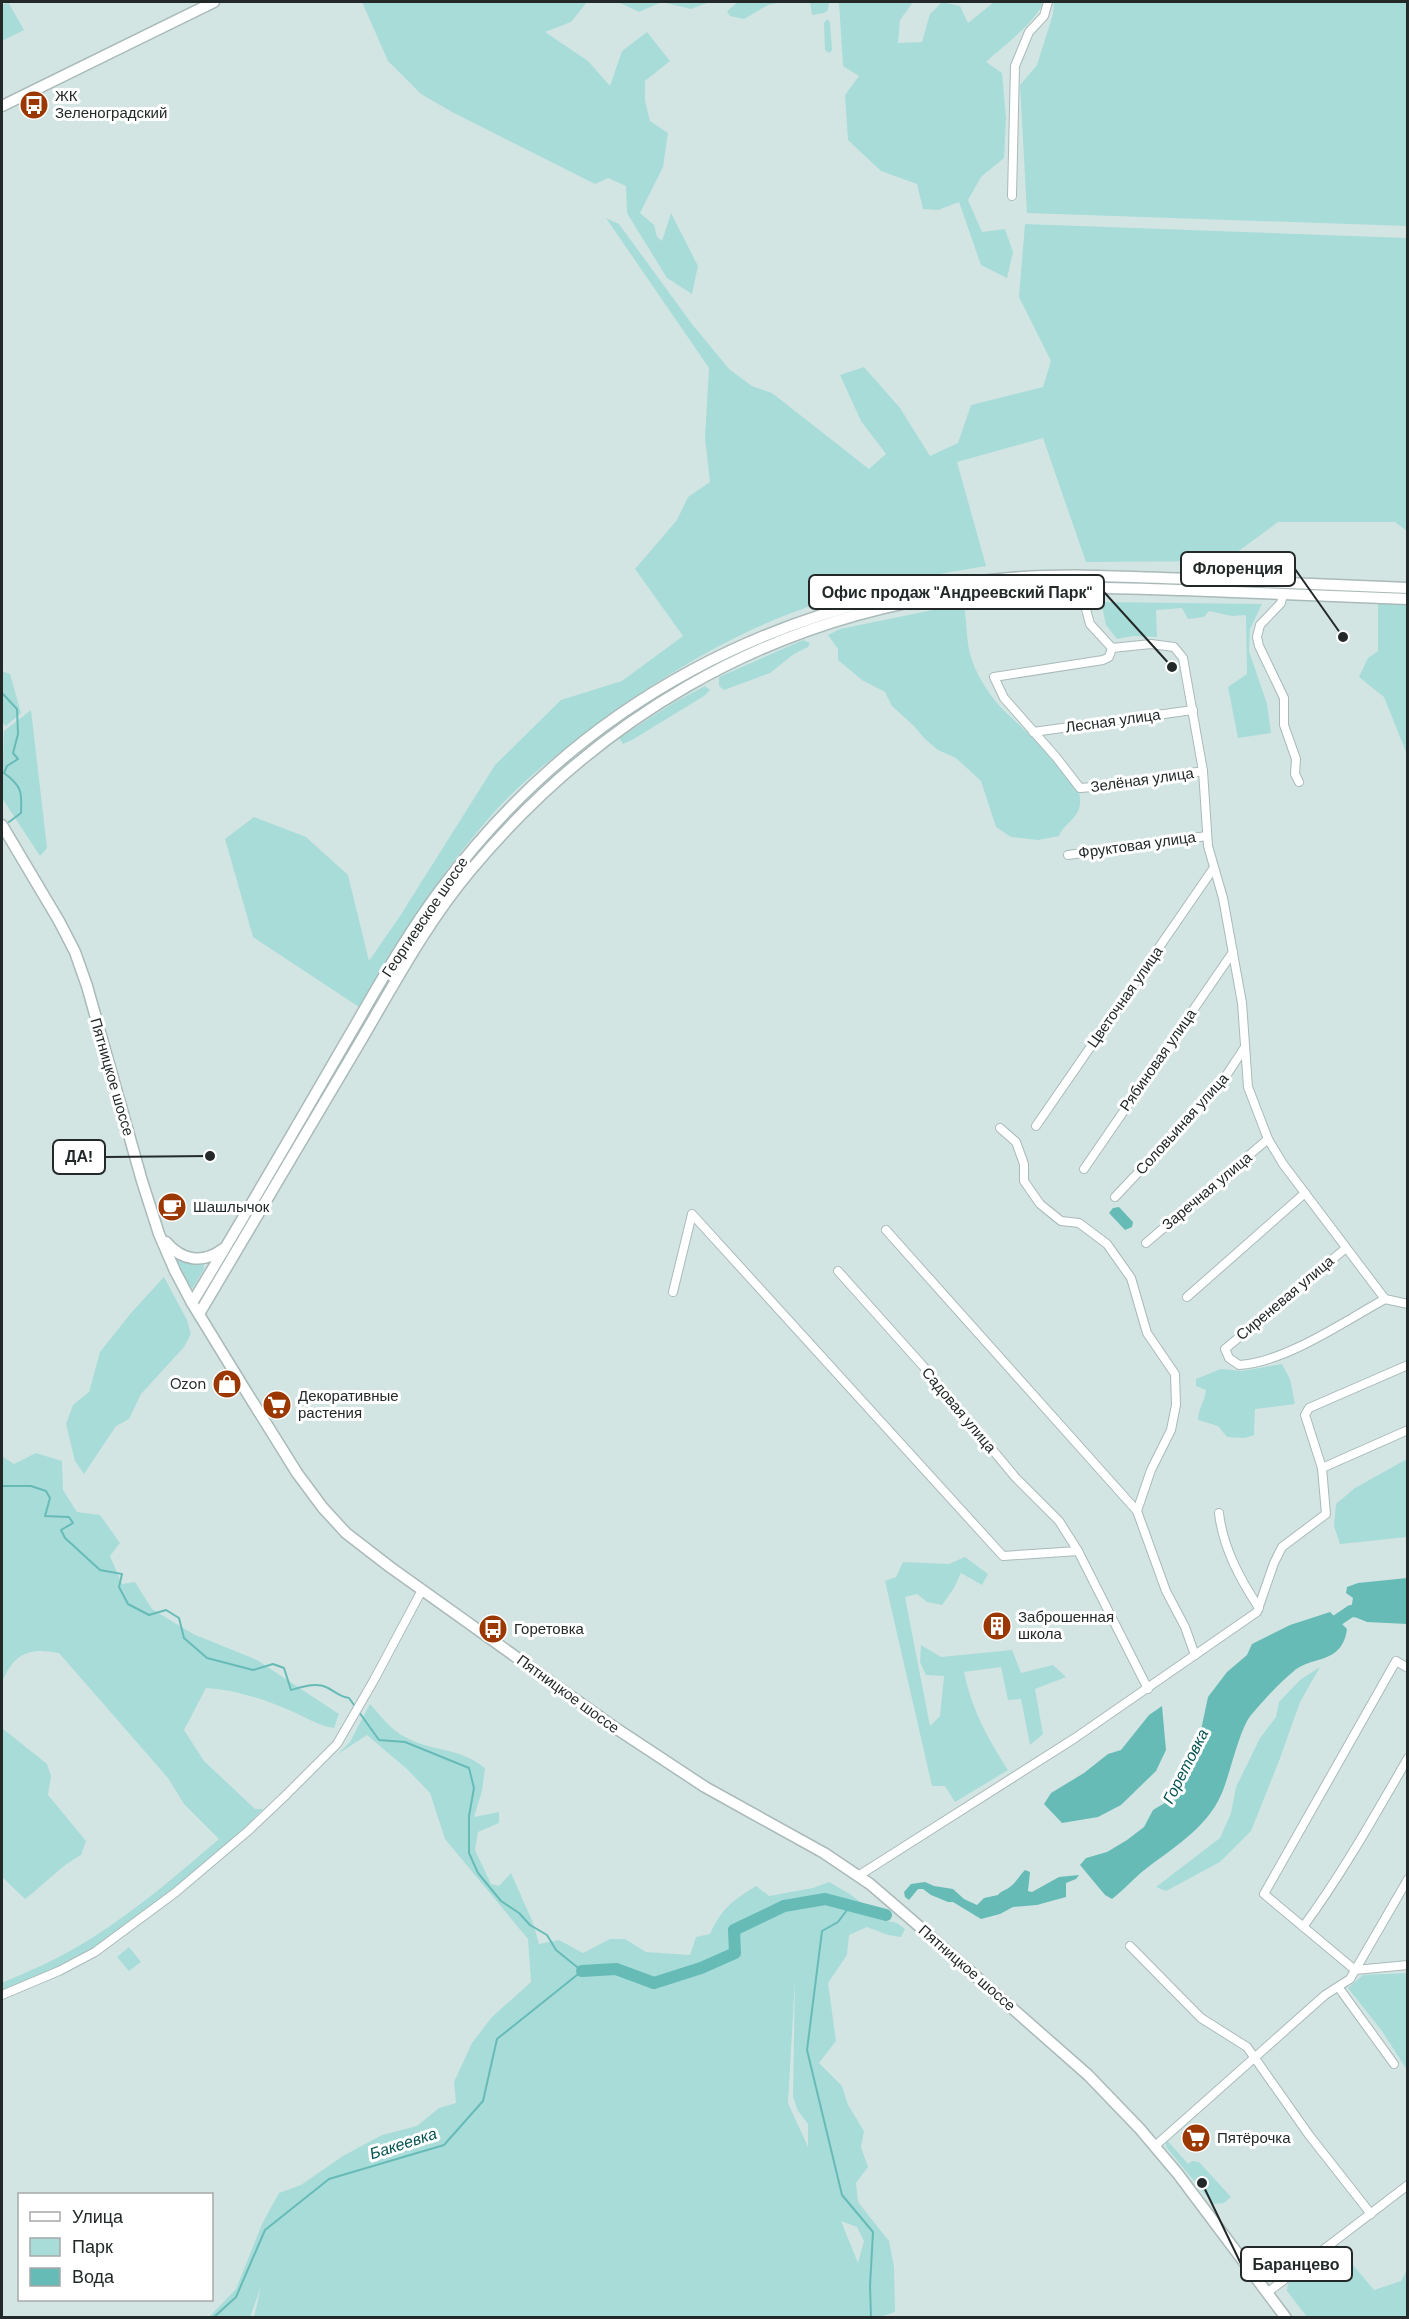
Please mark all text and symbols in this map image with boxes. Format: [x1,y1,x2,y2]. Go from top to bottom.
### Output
place label: ЖК Зеленоградский [55,86,167,123]
bus stop icon: ЖК Зеленоградский [18,89,50,121]
callout: Флоренция [1181,552,1295,586]
text: Флоренция [1193,558,1283,579]
callout: Офис продаж "Андреевский Парк" [809,575,1104,609]
text: Офис продаж "Андреевский Парк" [822,582,1092,603]
street label: Лесная улица [1064,704,1162,738]
street label: Зелёная улица [1089,763,1196,797]
street label: Фруктовая улица [1077,827,1198,863]
street label: Георгиевское шоссе [377,853,473,981]
street label: Цветочная улица [1083,942,1168,1052]
street label: Рябиновая улица [1115,1004,1201,1115]
street label: Пятницкое шоссе [86,1016,138,1138]
street label: Соловьиная улица [1131,1068,1233,1179]
callout: ДА! [53,1140,105,1174]
text: ДА! [65,1146,93,1167]
street label: Заречная улица [1158,1147,1257,1234]
cafe icon: Шашлычок [156,1191,188,1223]
place label: Шашлычок [193,1197,270,1217]
street label: Сиреневая улица [1232,1251,1339,1345]
street label: Садовая улица [917,1363,1001,1458]
shop icon: Ozon [211,1368,243,1400]
place label: Ozon [170,1374,206,1394]
place label: Декоративные растения [298,1386,399,1423]
supermarket icon: Декоративные растения [261,1389,293,1421]
place label: Заброшенная школа [1018,1607,1114,1644]
building icon: Заброшенная школа [981,1610,1013,1642]
bus stop icon: Горетовка [477,1613,509,1645]
place label: Горетовка [514,1619,585,1639]
street label: Пятницкое шоссе [513,1650,623,1738]
water label: Горетовка [1158,1725,1213,1807]
street label: Пятницкое шоссе [914,1920,1020,2016]
supermarket icon: Пятёрочка [1180,2122,1212,2154]
water label: Бакеевка [367,2123,440,2164]
place label: Пятёрочка [1217,2128,1291,2148]
legend [18,2193,213,2301]
text: Улица [72,2205,124,2229]
text: Парк [72,2235,113,2259]
callout: Баранцево [1241,2247,1352,2281]
text: Баранцево [1253,2254,1340,2275]
text: Вода [72,2265,115,2289]

